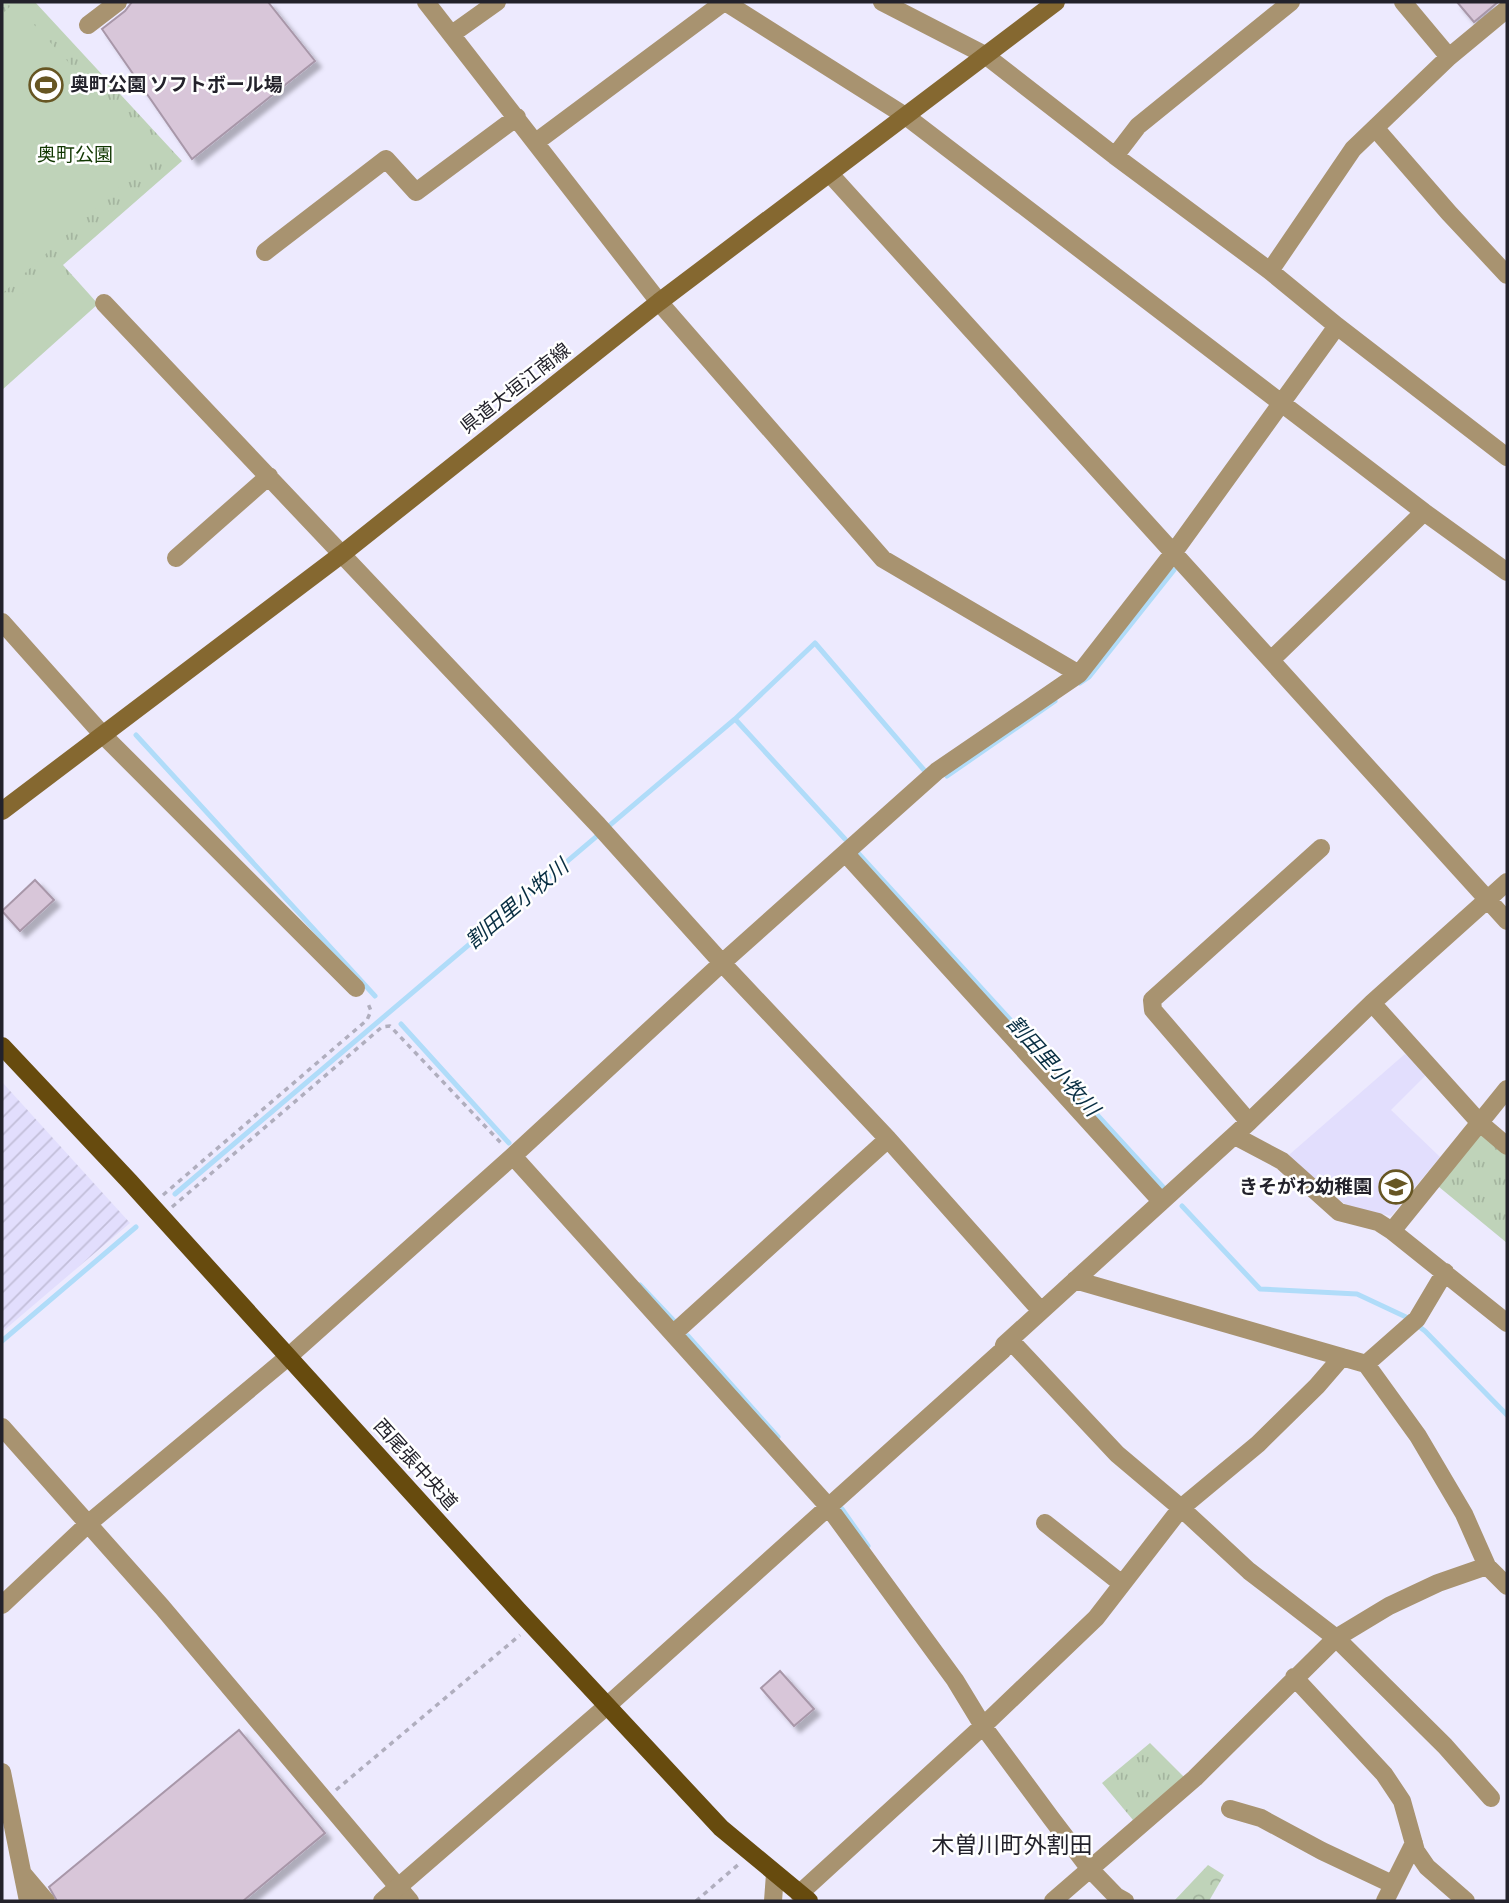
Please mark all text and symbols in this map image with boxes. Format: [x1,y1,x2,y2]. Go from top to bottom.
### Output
sports icon: 奥町公園 ソフトボール場 [27,66,65,104]
place label: 奥町公園 ソフトボール場 [70,72,283,99]
park label: 奥町公園 [37,142,113,169]
street label: 県道大垣江南線 [455,337,577,441]
water label: 割田里小牧川 [459,851,576,956]
water label: 割田里小牧川 [1000,1009,1108,1124]
school or university icon: きそがわ幼稚園 [1377,1168,1415,1206]
place label: きそがわ幼稚園 [1239,1174,1372,1201]
street label: 西尾張中央道 [367,1414,463,1516]
district label: 木曽川町外割田 [932,1829,1093,1862]

